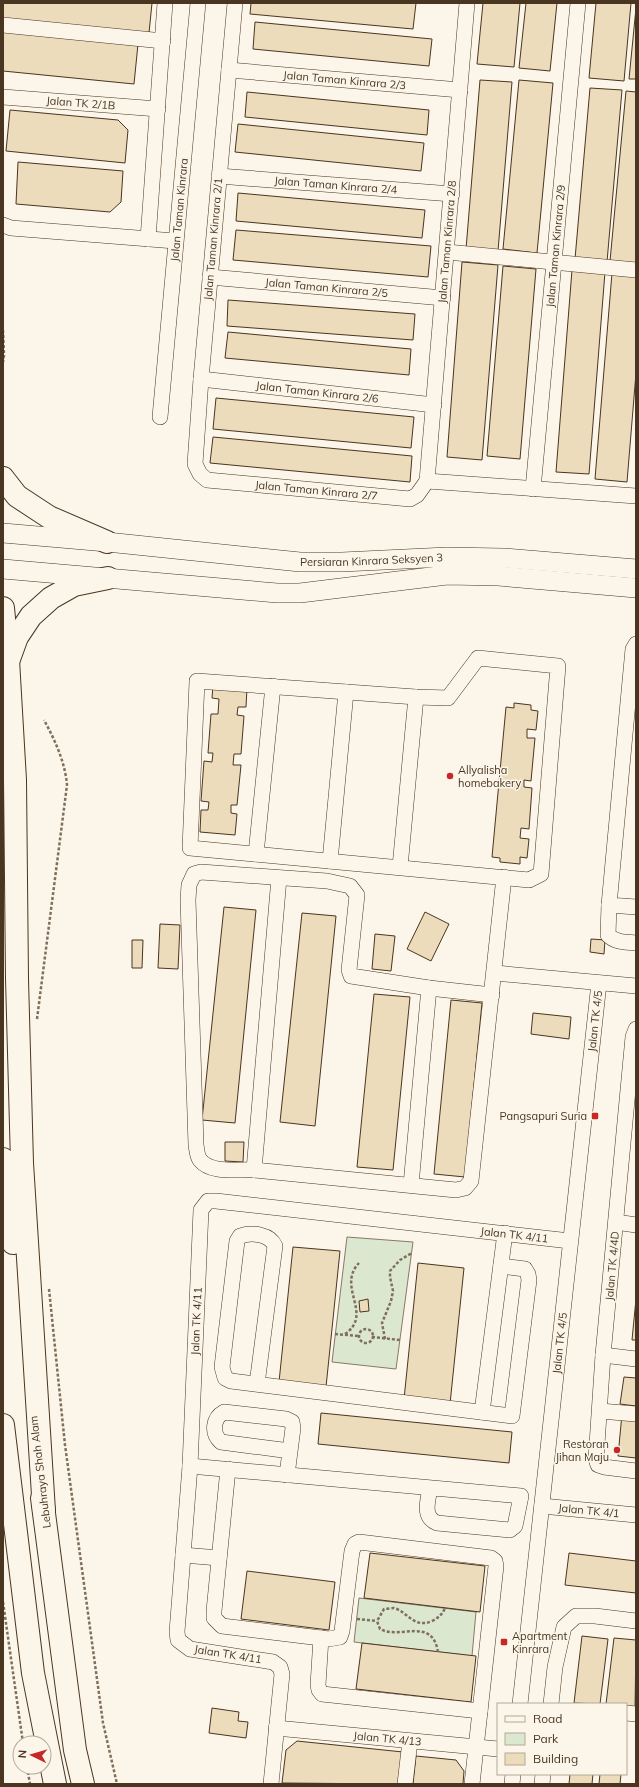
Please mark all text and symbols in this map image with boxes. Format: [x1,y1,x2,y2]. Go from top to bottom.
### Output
street label: Jalan Taman Kinrara 2/3 [283,68,407,92]
street label: Jalan TK 2/1B [46,93,116,113]
street label: Jalan Taman Kinrara [167,157,191,262]
street label: Jalan Taman Kinrara 2/4 [274,173,398,197]
street label: Jalan Taman Kinrara 2/1 [201,177,225,301]
street label: Jalan Taman Kinrara 2/8 [435,179,459,304]
street label: Jalan Taman Kinrara 2/9 [543,184,568,308]
street label: Jalan Taman Kinrara 2/5 [265,275,389,300]
street label: Jalan Taman Kinrara 2/6 [255,378,380,406]
street label: Jalan Taman Kinrara 2/7 [254,478,378,503]
street label: Persiaran Kinrara Seksyen 3 [300,550,443,569]
place label: Allyalisha homebakery [458,763,521,790]
marker: Allyalisha homebakery [445,771,455,781]
street label: Jalan TK 4/5 [585,989,605,1053]
place label: Pangsapuri Suria [500,1109,587,1123]
marker: Pangsapuri Suria [590,1111,600,1121]
street label: Jalan TK 4/11 [480,1224,549,1246]
street label: Jalan TK 4/4D [602,1231,622,1301]
street label: Jalan TK 4/11 [188,1287,205,1356]
street label: Jalan TK 4/5 [549,1311,570,1375]
street label: Lebuhraya Shah Alam [26,1415,54,1529]
place label: Restoran Jihan Maju [555,1437,609,1464]
marker: Restoran Jihan Maju [612,1445,622,1455]
street label: Jalan TK 4/1 [557,1501,620,1520]
place label: Apartment Kinrara [512,1629,568,1656]
marker: Apartment Kinrara [499,1637,509,1647]
street label: Jalan TK 4/11 [193,1642,263,1666]
legend [497,1703,627,1775]
text: Road [533,1711,562,1726]
street label: Jalan TK 4/13 [353,1728,422,1749]
text: Park [533,1731,559,1746]
north arrow [12,1735,52,1775]
text: N [15,1749,29,1759]
text: Building [533,1751,578,1766]

